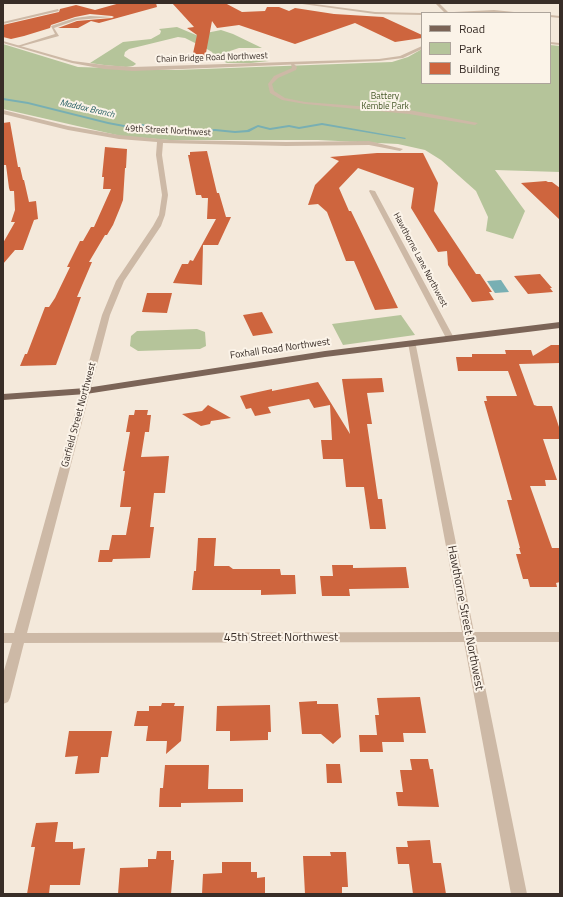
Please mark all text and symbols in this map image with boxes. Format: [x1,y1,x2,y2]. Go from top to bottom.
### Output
legend [421,12,551,84]
text: Road [459,19,485,38]
text: Park [459,39,482,58]
street label: Chain Bridge Road Northwest [156,51,268,65]
text: Building [459,59,500,78]
park label: Battery Kemble Park [361,92,409,113]
water label: Maddox Branch [59,97,115,121]
street label: 49th Street Northwest [125,123,211,139]
street label: Hawthorne Lane Northwest [390,211,450,309]
street label: Foxhall Road Northwest [229,336,331,362]
street label: Garfield Street Northwest [59,361,99,469]
street label: Hawthorne Street Northwest [444,544,486,692]
street label: 45th Street Northwest [224,631,338,645]

